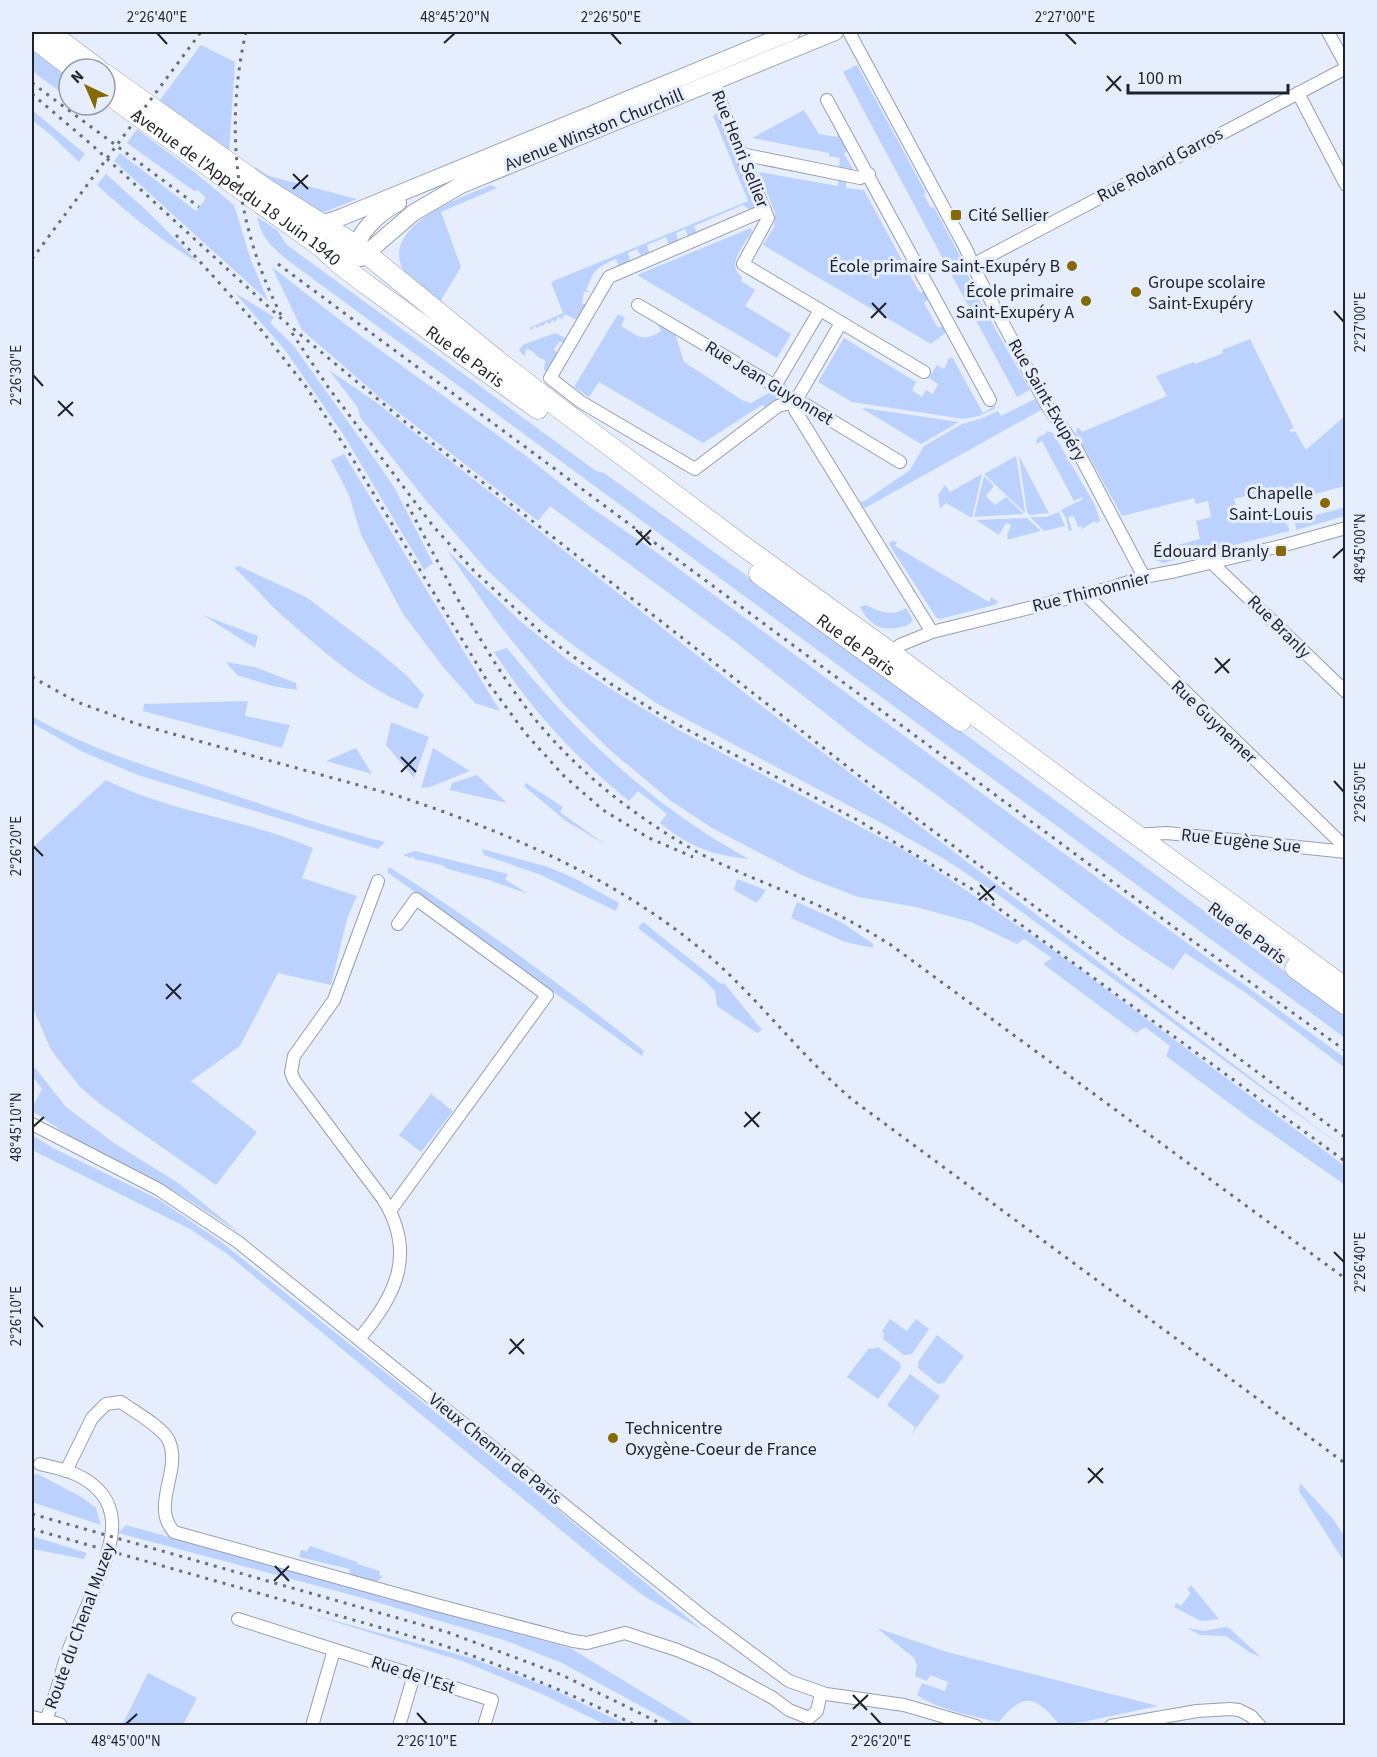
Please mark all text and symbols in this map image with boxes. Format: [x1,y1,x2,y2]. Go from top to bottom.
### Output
text: 2°26'40"E [127,7,187,28]
text: 48°45'20"N [420,7,490,28]
text: 2°26'50"E [581,7,641,28]
text: 2°27'00"E [1035,7,1095,28]
north arrow [57,57,117,117]
scale bar [1128,57,1288,95]
text: N [66,65,89,89]
text: 100 m [1137,66,1182,91]
street label: Avenue Winston Churchill [501,83,687,177]
street label: Rue Henri Sellier [705,87,775,212]
street label: Avenue de l'Appel du 18 Juin 1940 [126,102,347,272]
street label: Rue Roland Garros [1093,121,1227,209]
place label: Cité Sellier [968,203,1049,228]
marker: Cité Sellier [949,208,963,222]
place label: École primaire Saint-Exupéry B [829,254,1060,279]
marker: École primaire Saint-Exupéry B [1065,259,1079,273]
place label: Groupe scolaire Saint-Exupéry [1148,270,1266,316]
place label: École primaire Saint-Exupéry A [956,279,1074,325]
marker: Groupe scolaire Saint-Exupéry [1129,285,1143,299]
text: 2°27'00"E [1350,292,1371,352]
marker: École primaire Saint-Exupéry A [1079,294,1093,308]
street label: Rue de Paris [421,319,510,393]
street label: Rue Saint-Exupéry [1002,334,1092,466]
street label: Rue Jean Guyonnet [700,335,838,431]
text: 2°26'30"E [6,345,27,405]
place label: Chapelle Saint-Louis [1229,481,1313,527]
marker: Chapelle Saint-Louis [1318,496,1332,510]
text: 48°45'00"N [1350,513,1371,583]
place label: Édouard Branly [1153,539,1270,564]
marker: Édouard Branly [1274,544,1288,558]
street label: Rue Thimonnier [1030,565,1153,619]
street label: Rue Branly [1242,590,1317,665]
street label: Rue de Paris [812,607,901,682]
street label: Rue Guynemer [1165,675,1263,770]
text: 2°26'50"E [1350,762,1371,822]
text: 2°26'20"E [6,816,27,876]
street label: Rue Eugène Sue [1180,822,1302,860]
street label: Rue de Paris [1203,896,1291,970]
text: 48°45'10"N [6,1092,27,1162]
text: 2°26'40"E [1350,1232,1371,1292]
text: 2°26'10"E [6,1286,27,1346]
street label: Vieux Chemin de Paris [423,1387,567,1511]
place label: Technicentre Oxygène-Coeur de France [625,1416,817,1462]
marker: Technicentre Oxygène-Coeur de France [606,1431,620,1445]
street label: Route du Chenal Muzey [38,1539,122,1713]
street label: Rue de l'Est [368,1650,458,1700]
text: 48°45'00"N [91,1731,161,1752]
text: 2°26'10"E [397,1731,457,1752]
text: 2°26'20"E [851,1731,911,1752]

